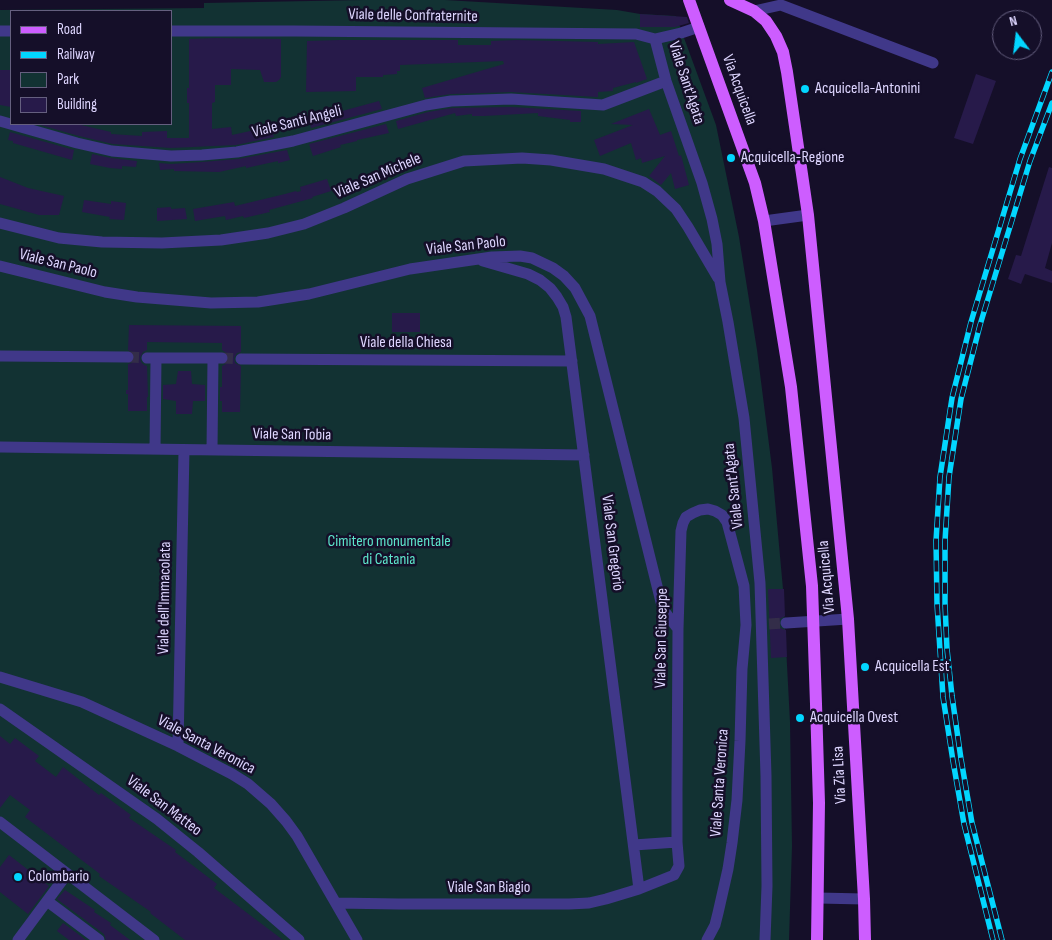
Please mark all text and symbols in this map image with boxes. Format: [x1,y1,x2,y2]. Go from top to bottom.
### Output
street label: Viale delle Confraternite [348,5,478,27]
legend [10,10,172,125]
north arrow [992,10,1042,60]
text: N [1007,12,1019,30]
text: Road [57,20,82,39]
street label: Viale Sant'Agata [664,39,708,127]
text: Railway [57,45,95,64]
street label: Via Acquicella [717,52,761,128]
text: Park [57,70,79,89]
place label: Acquicella-Antonini [815,79,920,99]
marker: Acquicella-Antonini [799,83,811,95]
text: Building [57,95,97,114]
street label: Viale Santi Angeli [250,102,344,142]
place label: Acquicella-Regione [741,148,844,168]
street label: Viale San Michele [332,149,424,203]
marker: Acquicella-Regione [725,152,737,164]
street label: Viale San Paolo [425,232,507,260]
street label: Viale San Paolo [17,245,99,283]
street label: Viale della Chiesa [360,333,452,353]
street label: Viale San Tobia [253,425,331,445]
street label: Viale Sant'Agata [720,442,748,530]
street label: Viale San Gregorio [597,494,627,592]
park label: Cimitero monumentale di Catania [327,532,451,570]
street label: Via Acquicella [814,540,840,614]
street label: Viale dell'Immacolata [154,541,176,655]
street label: Viale San Giuseppe [652,588,672,688]
place label: Acquicella Est [875,657,949,677]
marker: Acquicella Est [859,661,871,673]
place label: Acquicella Ovest [810,708,898,728]
street label: Viale Santa Veronica [154,711,258,779]
marker: Acquicella Ovest [794,712,806,724]
street label: Viale Santa Veronica [707,728,733,838]
street label: Via Zia Lisa [829,746,851,804]
street label: Viale San Matteo [123,772,205,840]
place label: Colombario [28,867,89,887]
marker: Colombario [12,871,24,883]
street label: Viale San Biagio [448,878,530,898]

